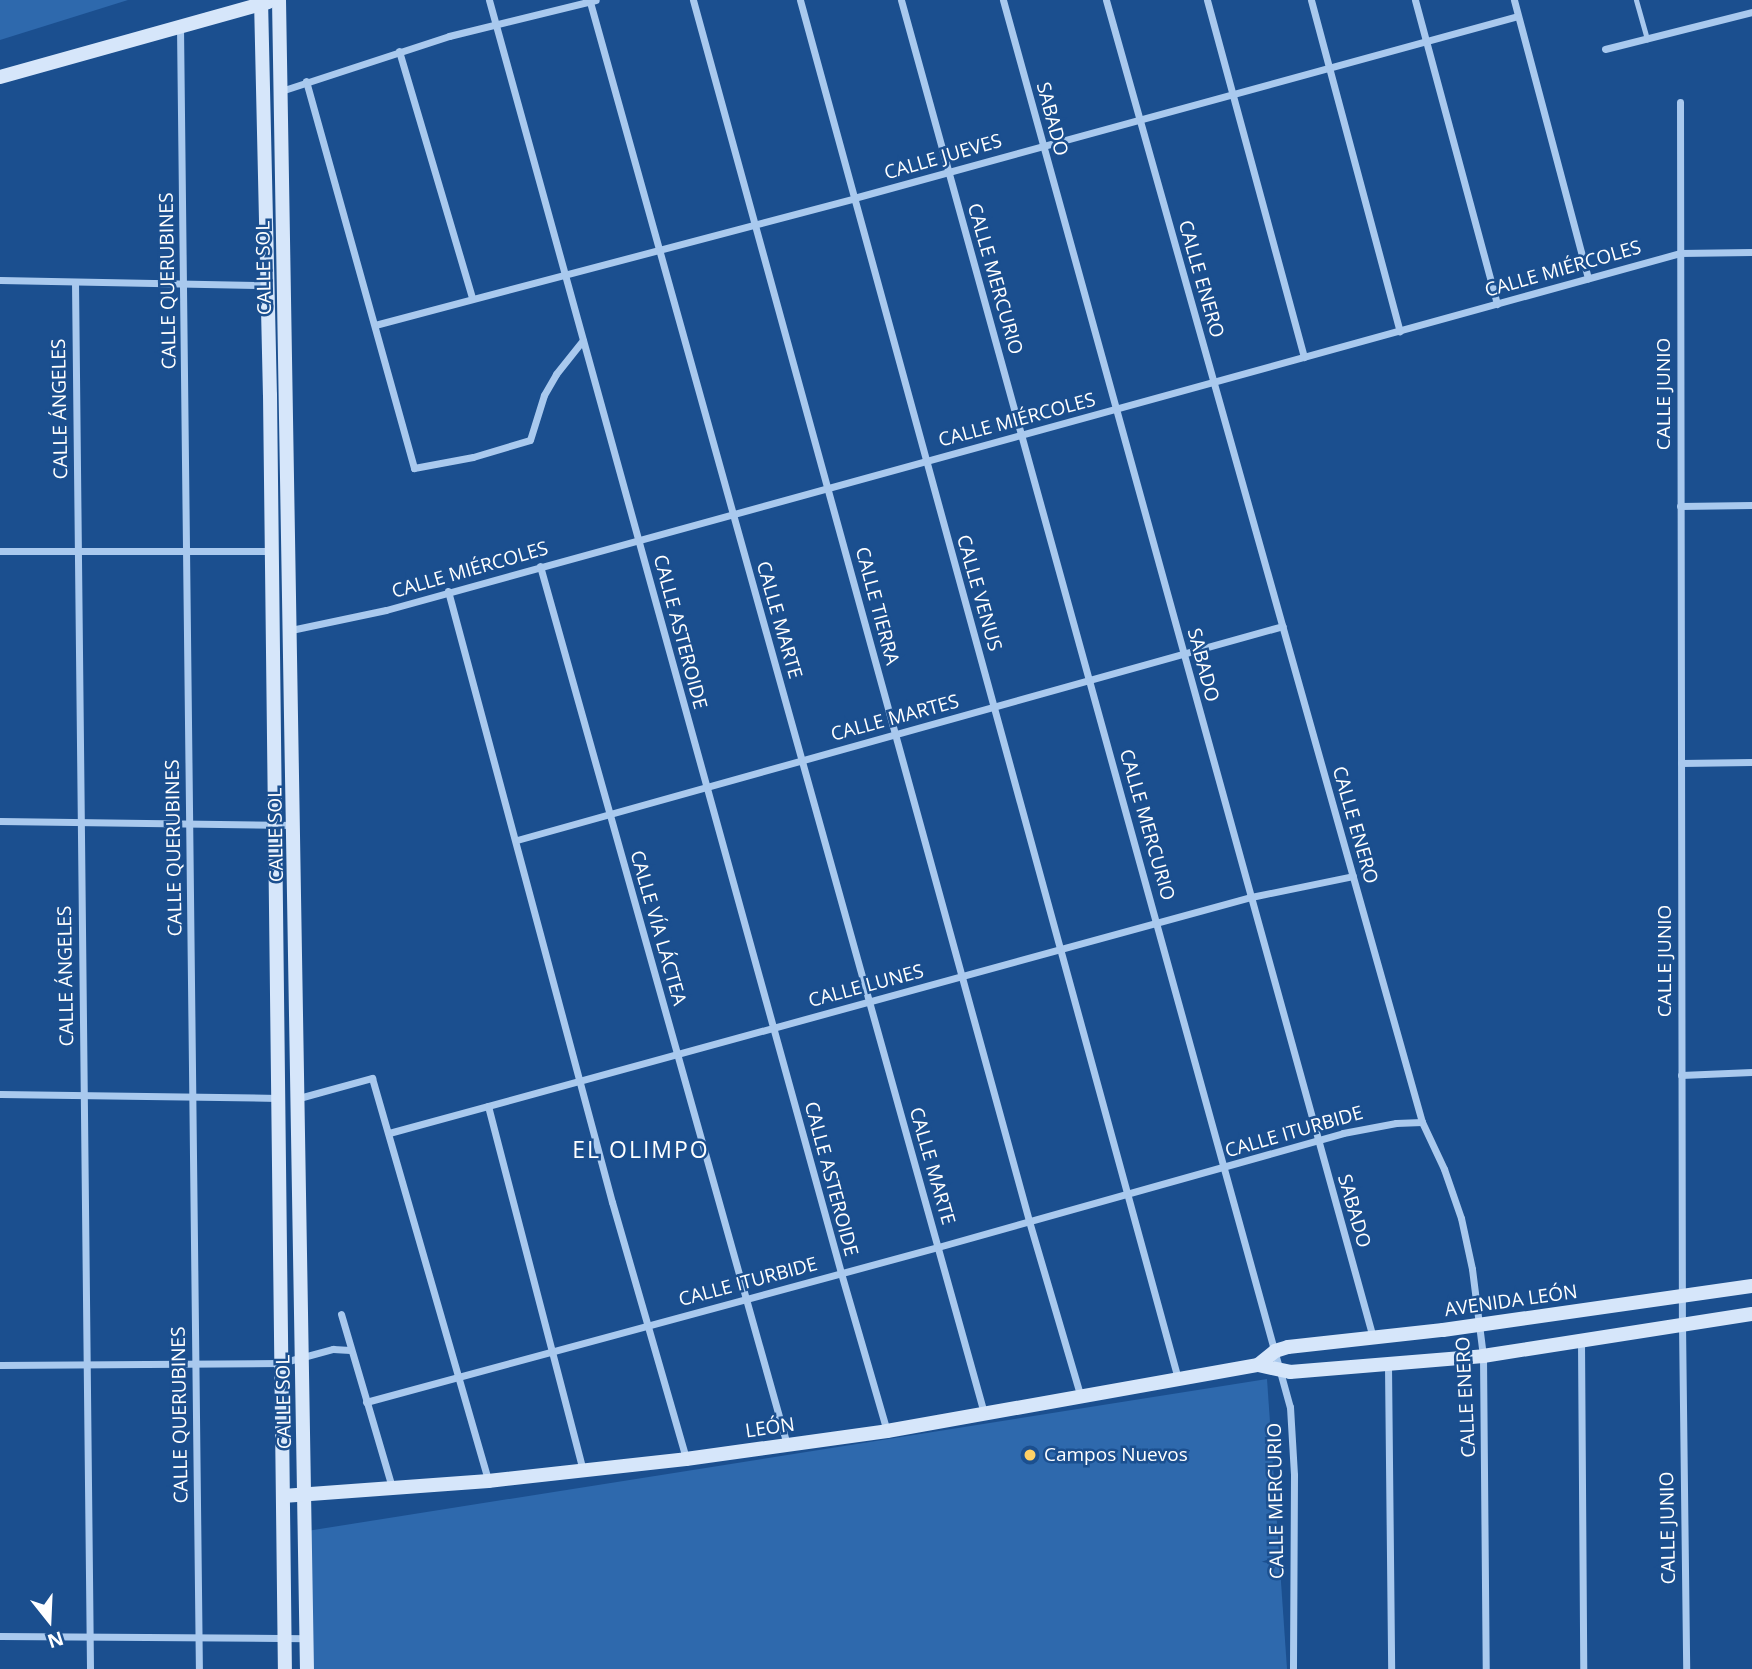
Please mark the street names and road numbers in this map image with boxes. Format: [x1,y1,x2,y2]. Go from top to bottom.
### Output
street label: SABADO [1031,80,1073,158]
street label: CALLE JUEVES [882,129,1004,185]
street label: CALLE QUERUBINES [155,192,181,370]
street label: CALLE MERCURIO [962,201,1028,357]
street label: CALLE ENERO [1173,218,1229,340]
street label: CALLE SOL [252,221,276,315]
street label: CALLE MIÉRCOLES [1482,236,1644,302]
street label: CALLE ÁNGELES [47,338,73,480]
street label: CALLE JUNIO [1653,338,1675,450]
street label: CALLE MIÉRCOLES [936,388,1098,452]
street label: CALLE VENUS [952,532,1006,654]
street label: CALLE MIÉRCOLES [389,537,551,603]
street label: CALLE TIERRA [850,545,904,667]
street label: CALLE ASTEROIDE [648,552,712,712]
street label: CALLE MARTE [751,559,807,681]
street label: SABADO [1182,626,1224,704]
street label: CALLE MARTES [829,690,961,746]
street label: CALLE MERCURIO [1114,747,1180,903]
street label: CALLE QUERUBINES [161,759,187,937]
street label: CALLE ENERO [1327,764,1383,886]
street label: CALLE SOL [264,788,288,882]
street label: CALLE VÍA LÁCTEA [625,848,691,1008]
street label: CALLE ÁNGELES [53,905,79,1047]
street label: CALLE JUNIO [1654,905,1676,1017]
street label: CALLE LUNES [806,960,926,1012]
street label: CALLE ASTEROIDE [799,1099,863,1259]
street label: CALLE ITURBIDE [1222,1101,1366,1163]
street label: CALLE MARTE [904,1105,960,1227]
street label: SABADO [1333,1172,1375,1250]
street label: CALLE ITURBIDE [676,1253,820,1311]
street label: AVENIDA LEÓN [1443,1280,1579,1322]
street label: CALLE QUERUBINES [167,1326,193,1504]
street label: CALLE ENERO [1451,1336,1481,1458]
street label: CALLE SOL [272,1355,296,1449]
street label: LEÓN [744,1413,796,1443]
street label: CALLE MERCURIO [1263,1423,1289,1579]
street label: CALLE JUNIO [1656,1471,1680,1585]

